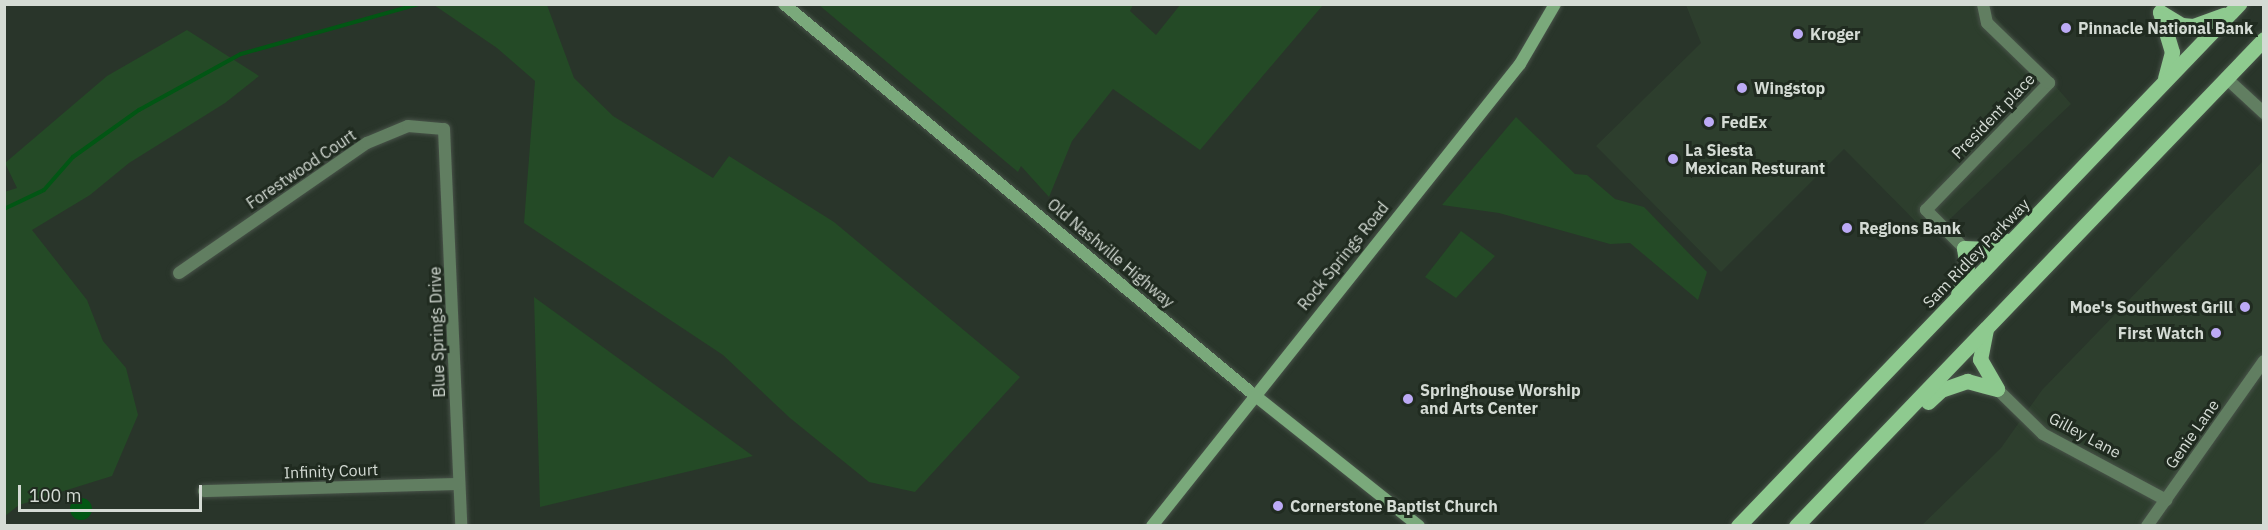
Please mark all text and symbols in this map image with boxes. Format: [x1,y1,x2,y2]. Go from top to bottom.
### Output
place label: Pinnacle National Bank [2078,18,2253,38]
marker: Pinnacle National Bank [2059,21,2073,35]
place label: Kroger [1810,24,1861,44]
marker: Kroger [1791,27,1805,41]
street label: President place [1947,69,2039,163]
place label: Wingstop [1754,78,1825,98]
marker: Wingstop [1735,81,1749,95]
place label: FedEx [1721,112,1767,132]
marker: FedEx [1702,115,1716,129]
street label: Forestwood Court [243,125,359,213]
place label: La Siesta Mexican Resturant [1685,140,1825,178]
marker: La Siesta Mexican Resturant [1666,152,1680,166]
street label: Old Nashville Highway [1044,194,1178,312]
street label: Sam Ridley Parkway [1919,194,2033,312]
street label: Rock Springs Road [1294,198,1392,314]
place label: Regions Bank [1859,218,1961,238]
marker: Regions Bank [1840,221,1854,235]
street label: Blue Springs Drive [425,266,449,398]
place label: Moe's Southwest Grill [2070,297,2233,317]
marker: Moe's Southwest Grill [2238,300,2252,314]
place label: First Watch [2118,323,2204,343]
marker: First Watch [2209,326,2223,340]
place label: Springhouse Worship and Arts Center [1420,380,1581,418]
marker: Springhouse Worship and Arts Center [1401,392,1415,406]
street label: Genie Lane [2161,396,2223,472]
street label: Gilley Lane [2046,408,2124,462]
street label: Infinity Court [283,460,379,482]
scale bar [21,473,206,511]
text: 100 m [29,484,81,507]
place label: Cornerstone Baptist Church [1290,496,1498,516]
marker: Cornerstone Baptist Church [1271,499,1285,513]

